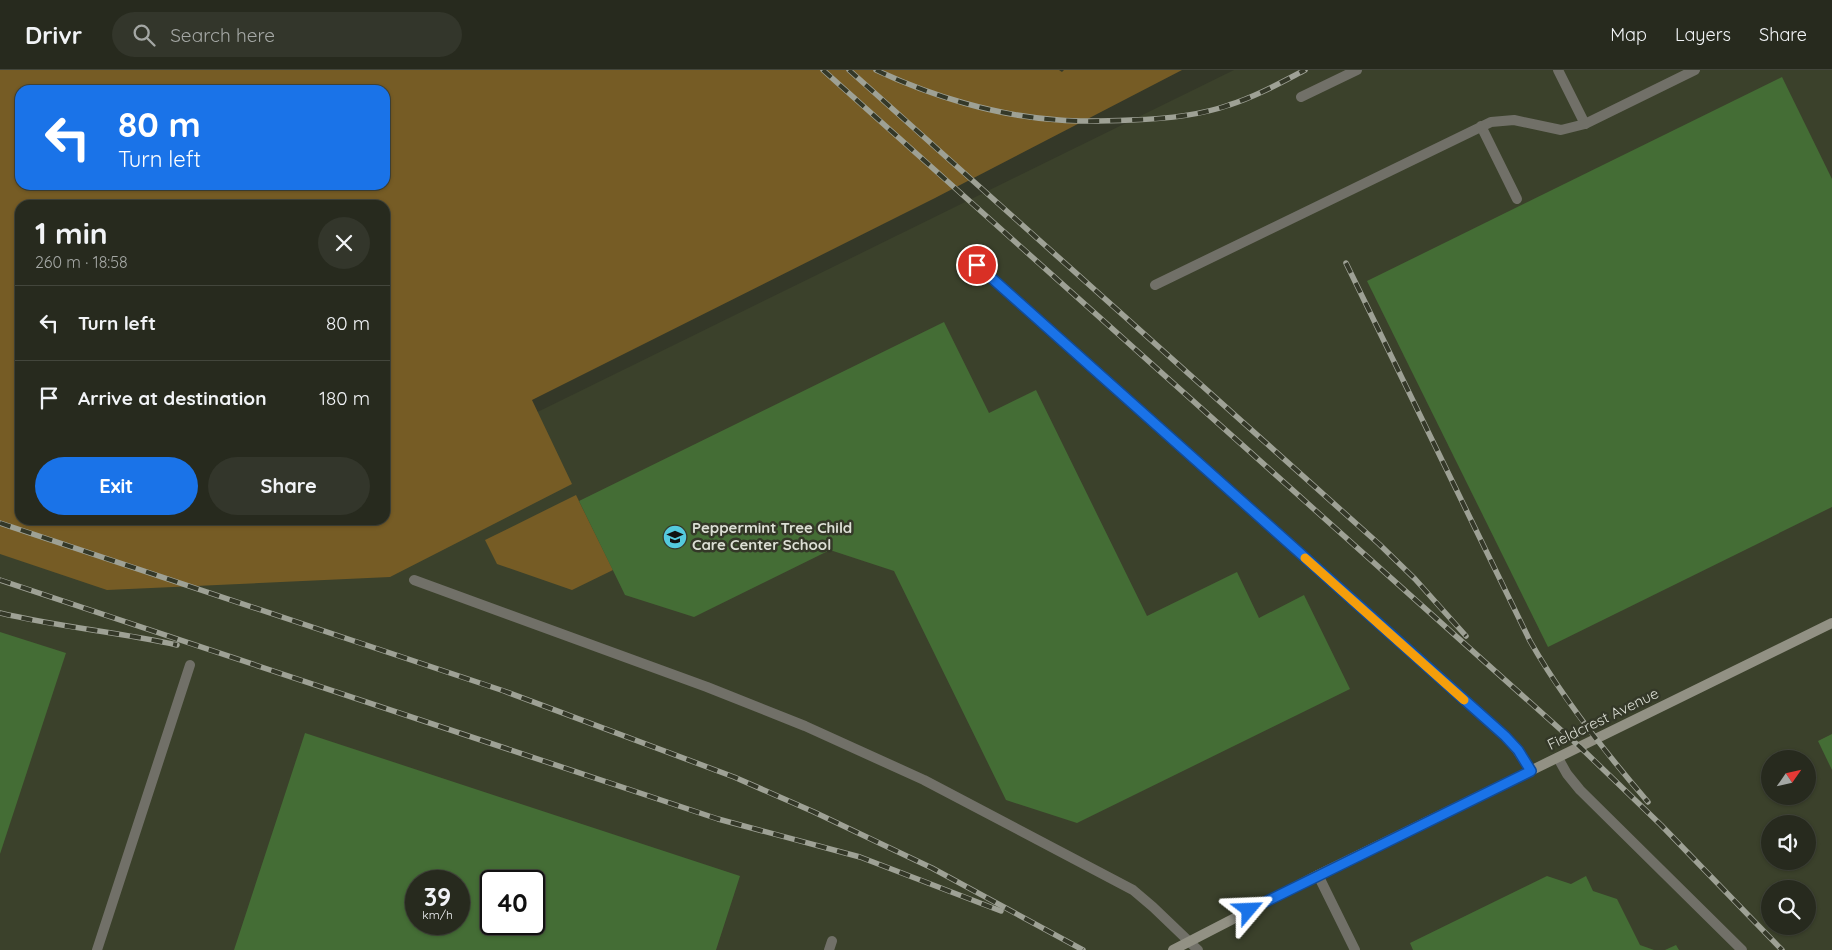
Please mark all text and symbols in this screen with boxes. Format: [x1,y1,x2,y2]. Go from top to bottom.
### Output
search box [112,12,462,57]
text: Drivr [25,20,82,50]
icon: search [130,21,158,49]
text: Search here [170,23,275,47]
text: Map [1610,23,1647,46]
text: Layers [1675,23,1731,46]
text: Share [1759,23,1807,46]
text: 80 m [118,102,201,146]
icon: left [35,105,100,170]
text: Turn left [118,145,201,173]
text: 1 min [35,214,108,252]
button: close [318,217,370,269]
pin [956,244,998,286]
icon: arrive [963,251,991,279]
text: 260 m · 18:58 [35,252,128,272]
icon: left [35,309,63,337]
text: Turn left [78,311,156,335]
text: 80 m [326,311,370,335]
icon: arrive [35,384,63,412]
text: Arrive at destination [78,386,267,410]
text: 180 m [319,386,370,410]
button: Exit [35,457,198,515]
button: Share [208,457,370,515]
place label: Peppermint Tree Child Care Center School [692,518,852,554]
school or university icon: Peppermint Tree Child Care Center School [662,524,688,550]
street label: Fieldcrest Avenue [1544,683,1662,754]
north arrow [1761,750,1816,805]
map controls [1761,750,1816,935]
button: sound [1761,815,1816,870]
speed limit sign: 40 [480,870,545,935]
button: search [1761,880,1816,935]
text: 39 [424,881,451,912]
position arrow [1222,883,1274,935]
text: km/h [422,907,453,922]

